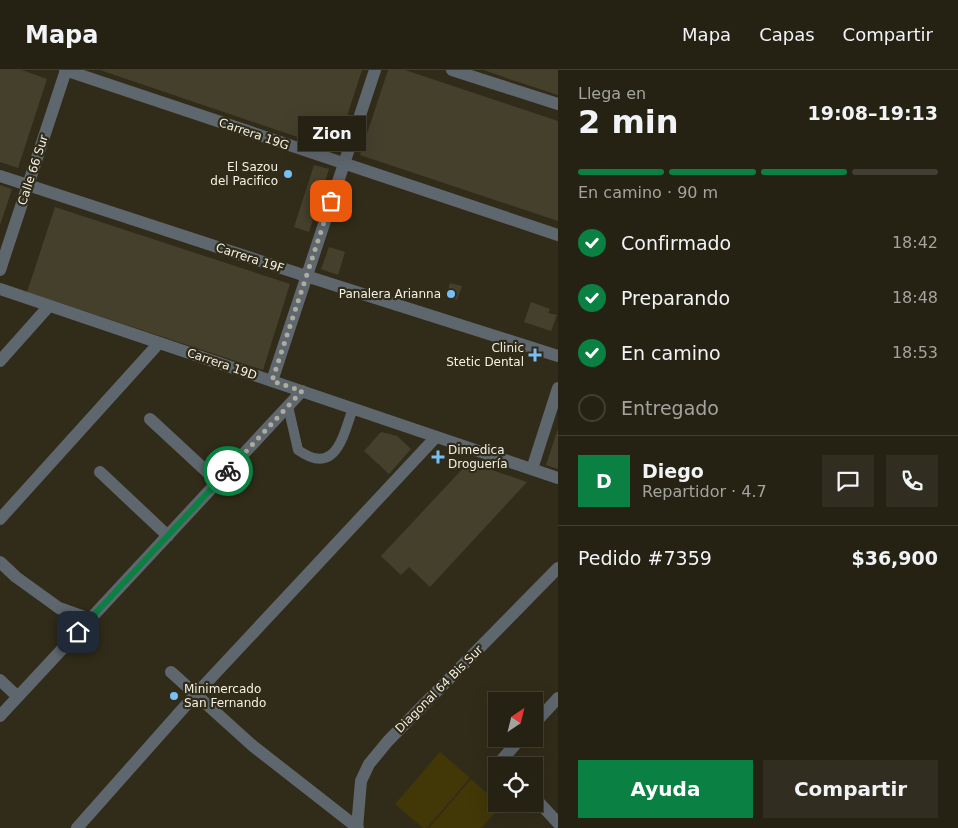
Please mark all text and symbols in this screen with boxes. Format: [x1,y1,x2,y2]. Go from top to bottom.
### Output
text: Mapa [25,21,98,49]
text: Mapa [682,24,731,45]
text: Capas [759,24,815,45]
text: Compartir [843,24,933,45]
text: Llega en [578,84,646,103]
text: 19:08–19:13 [808,102,938,124]
text: 2 min [578,103,679,141]
street label: Carrera 19G [217,115,291,153]
callout: Zion [297,116,365,151]
text: Zion [312,124,352,143]
street label: Calle 66 Sur [15,133,51,207]
place label: El Sazou del Pacifico [210,160,278,188]
marker: El Sazou del Pacifico [282,168,294,180]
pin [310,180,352,222]
text: En camino · 90 m [578,183,718,202]
icon: bag [317,187,345,215]
icon: check [578,229,606,257]
text: Confirmado [621,232,731,254]
text: 18:42 [892,233,938,252]
street label: Carrera 19F [214,240,286,276]
icon: check [578,284,606,312]
place label: Panalera Arianna [339,287,441,301]
text: Preparando [621,287,730,309]
marker: Panalera Arianna [445,288,457,300]
text: 18:48 [892,288,938,307]
icon: check [578,339,606,367]
place label: Clinic Stetic Dental [446,341,524,369]
text: En camino [621,342,721,364]
text: 18:53 [892,343,938,362]
street label: Carrera 19D [185,345,259,383]
marker: Clinic Stetic Dental [528,348,542,362]
text: Entregado [621,397,719,419]
place label: Dimedica Droguería [448,443,507,471]
courier [203,446,253,496]
marker: Dimedica Droguería [432,451,444,463]
button: chat [822,455,874,507]
button: phone [886,455,938,507]
icon: bike [214,457,242,485]
text: Diego [642,460,704,482]
text: D [596,470,612,492]
text: Repartidor · 4.7 [642,482,767,501]
text: Pedido #7359 [578,547,712,569]
text: $36,900 [851,547,938,569]
pin [57,611,99,653]
icon: home [64,618,92,646]
street label: Diagonal 64 Bis Sur [392,642,486,736]
place label: Minimercado San Fernando [184,682,266,710]
marker: Minimercado San Fernando [168,690,180,702]
north arrow [488,692,542,748]
map controls [488,692,543,812]
button: locate [488,757,543,812]
button: Ayuda [578,760,753,818]
button: Compartir [763,760,938,818]

